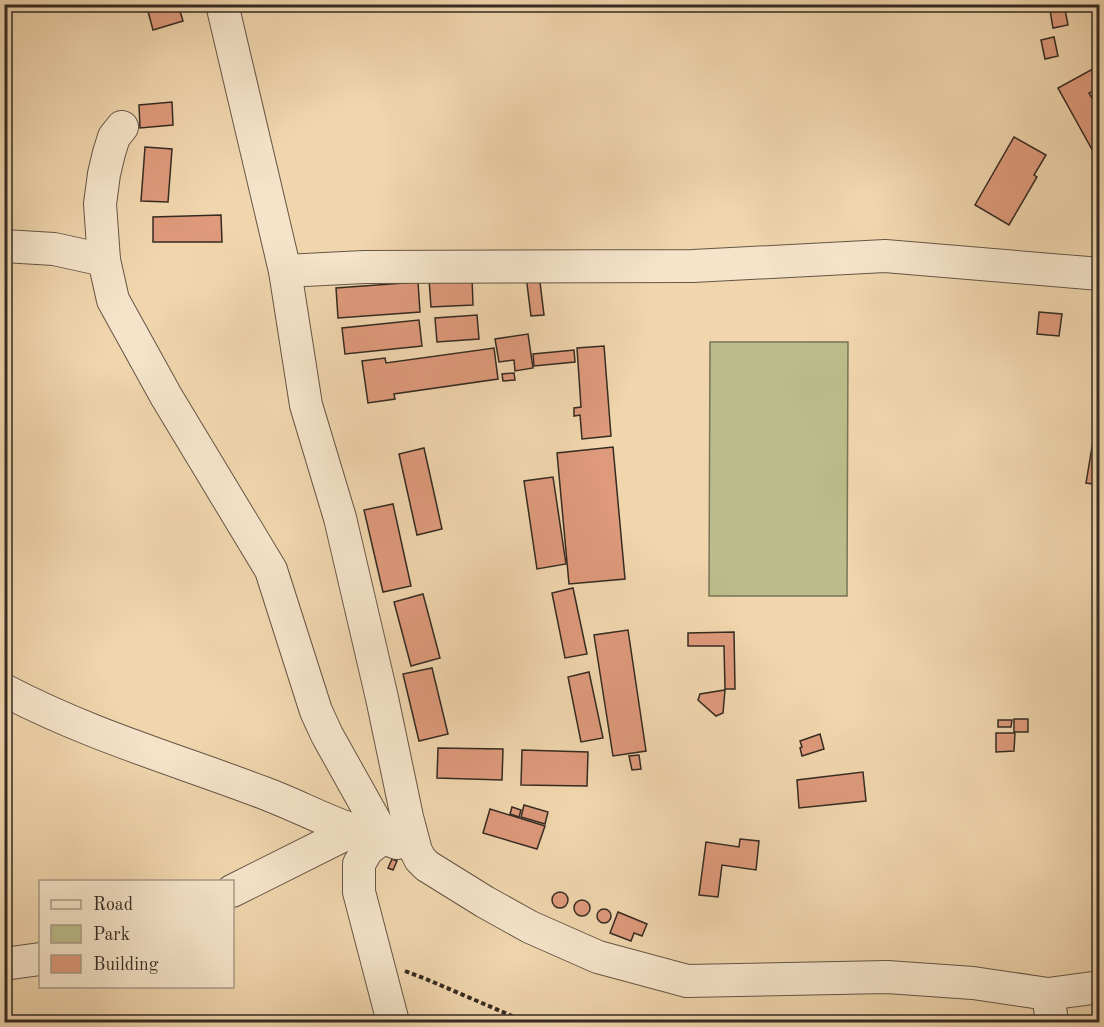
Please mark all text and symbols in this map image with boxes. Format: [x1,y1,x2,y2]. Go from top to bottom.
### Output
legend [39,880,234,988]
text: Road [93,896,133,914]
text: Park [93,926,130,944]
text: Building [93,956,159,974]

